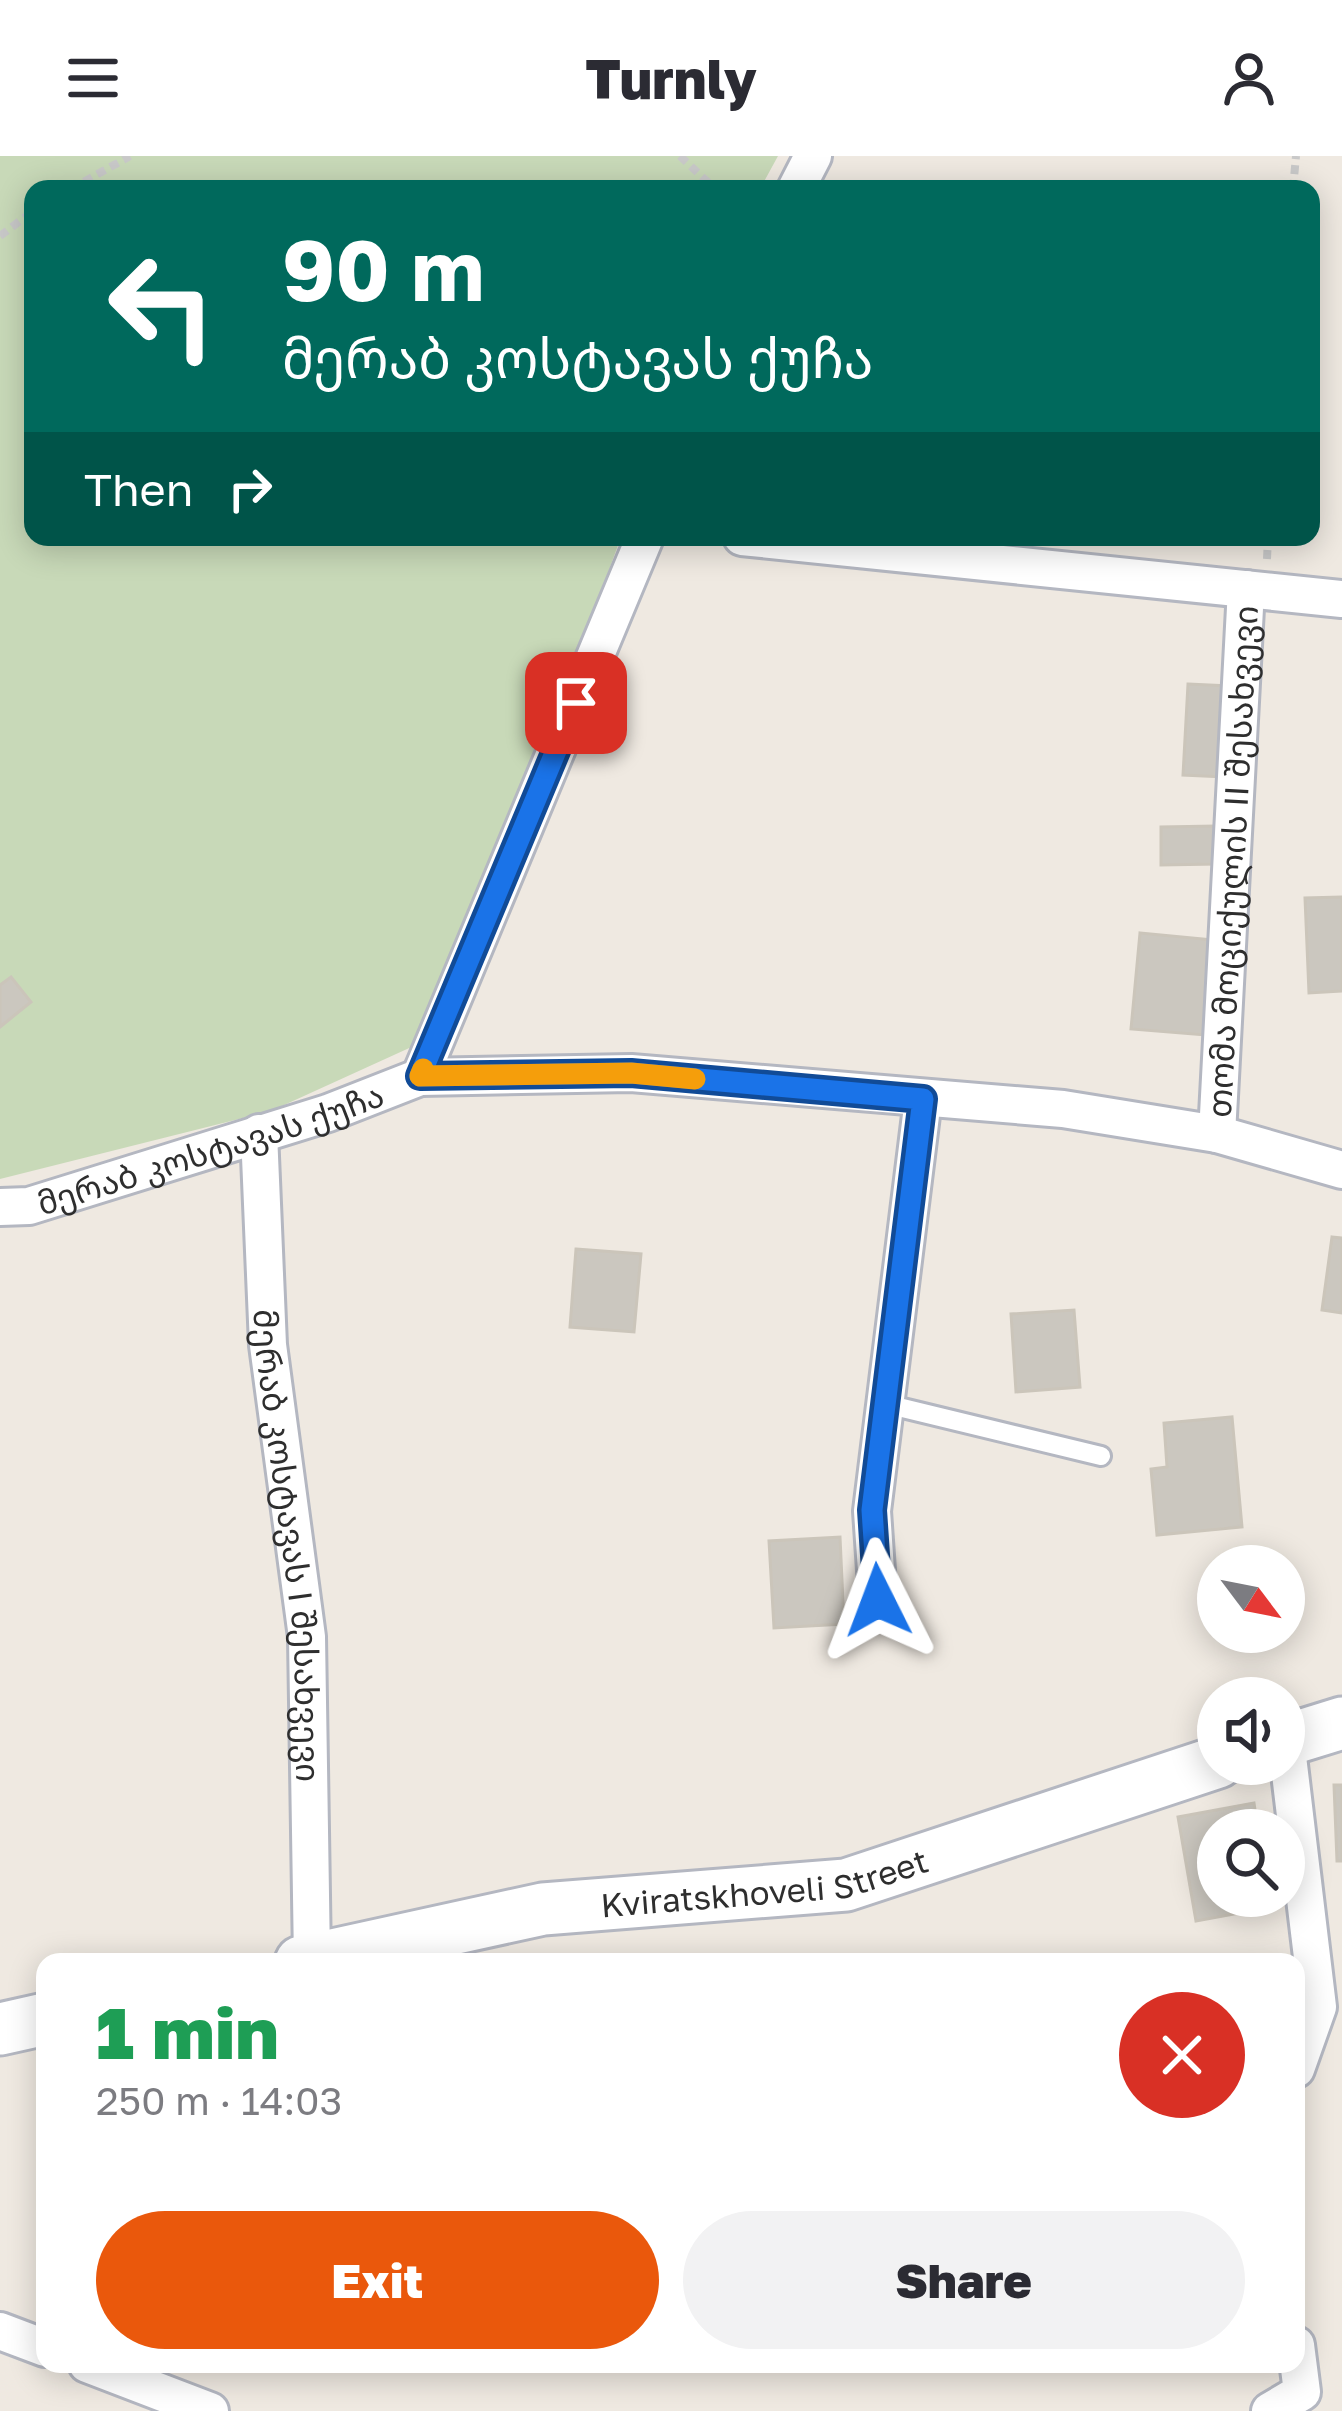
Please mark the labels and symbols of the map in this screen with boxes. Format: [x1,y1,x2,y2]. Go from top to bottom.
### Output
street label: თომა მოციქულის II შესახვევი [1198,604,1265,1119]
pin [525,652,627,754]
street label: მერაბ კოსტავას ქუჩა [32,1074,389,1222]
street label: მერაბ კოსტავას I შესახვევი [247,1308,329,1782]
position arrow [815,1537,941,1663]
north arrow [1197,1545,1305,1653]
street label: Kviratskhoveli Street [599,1840,933,1924]

